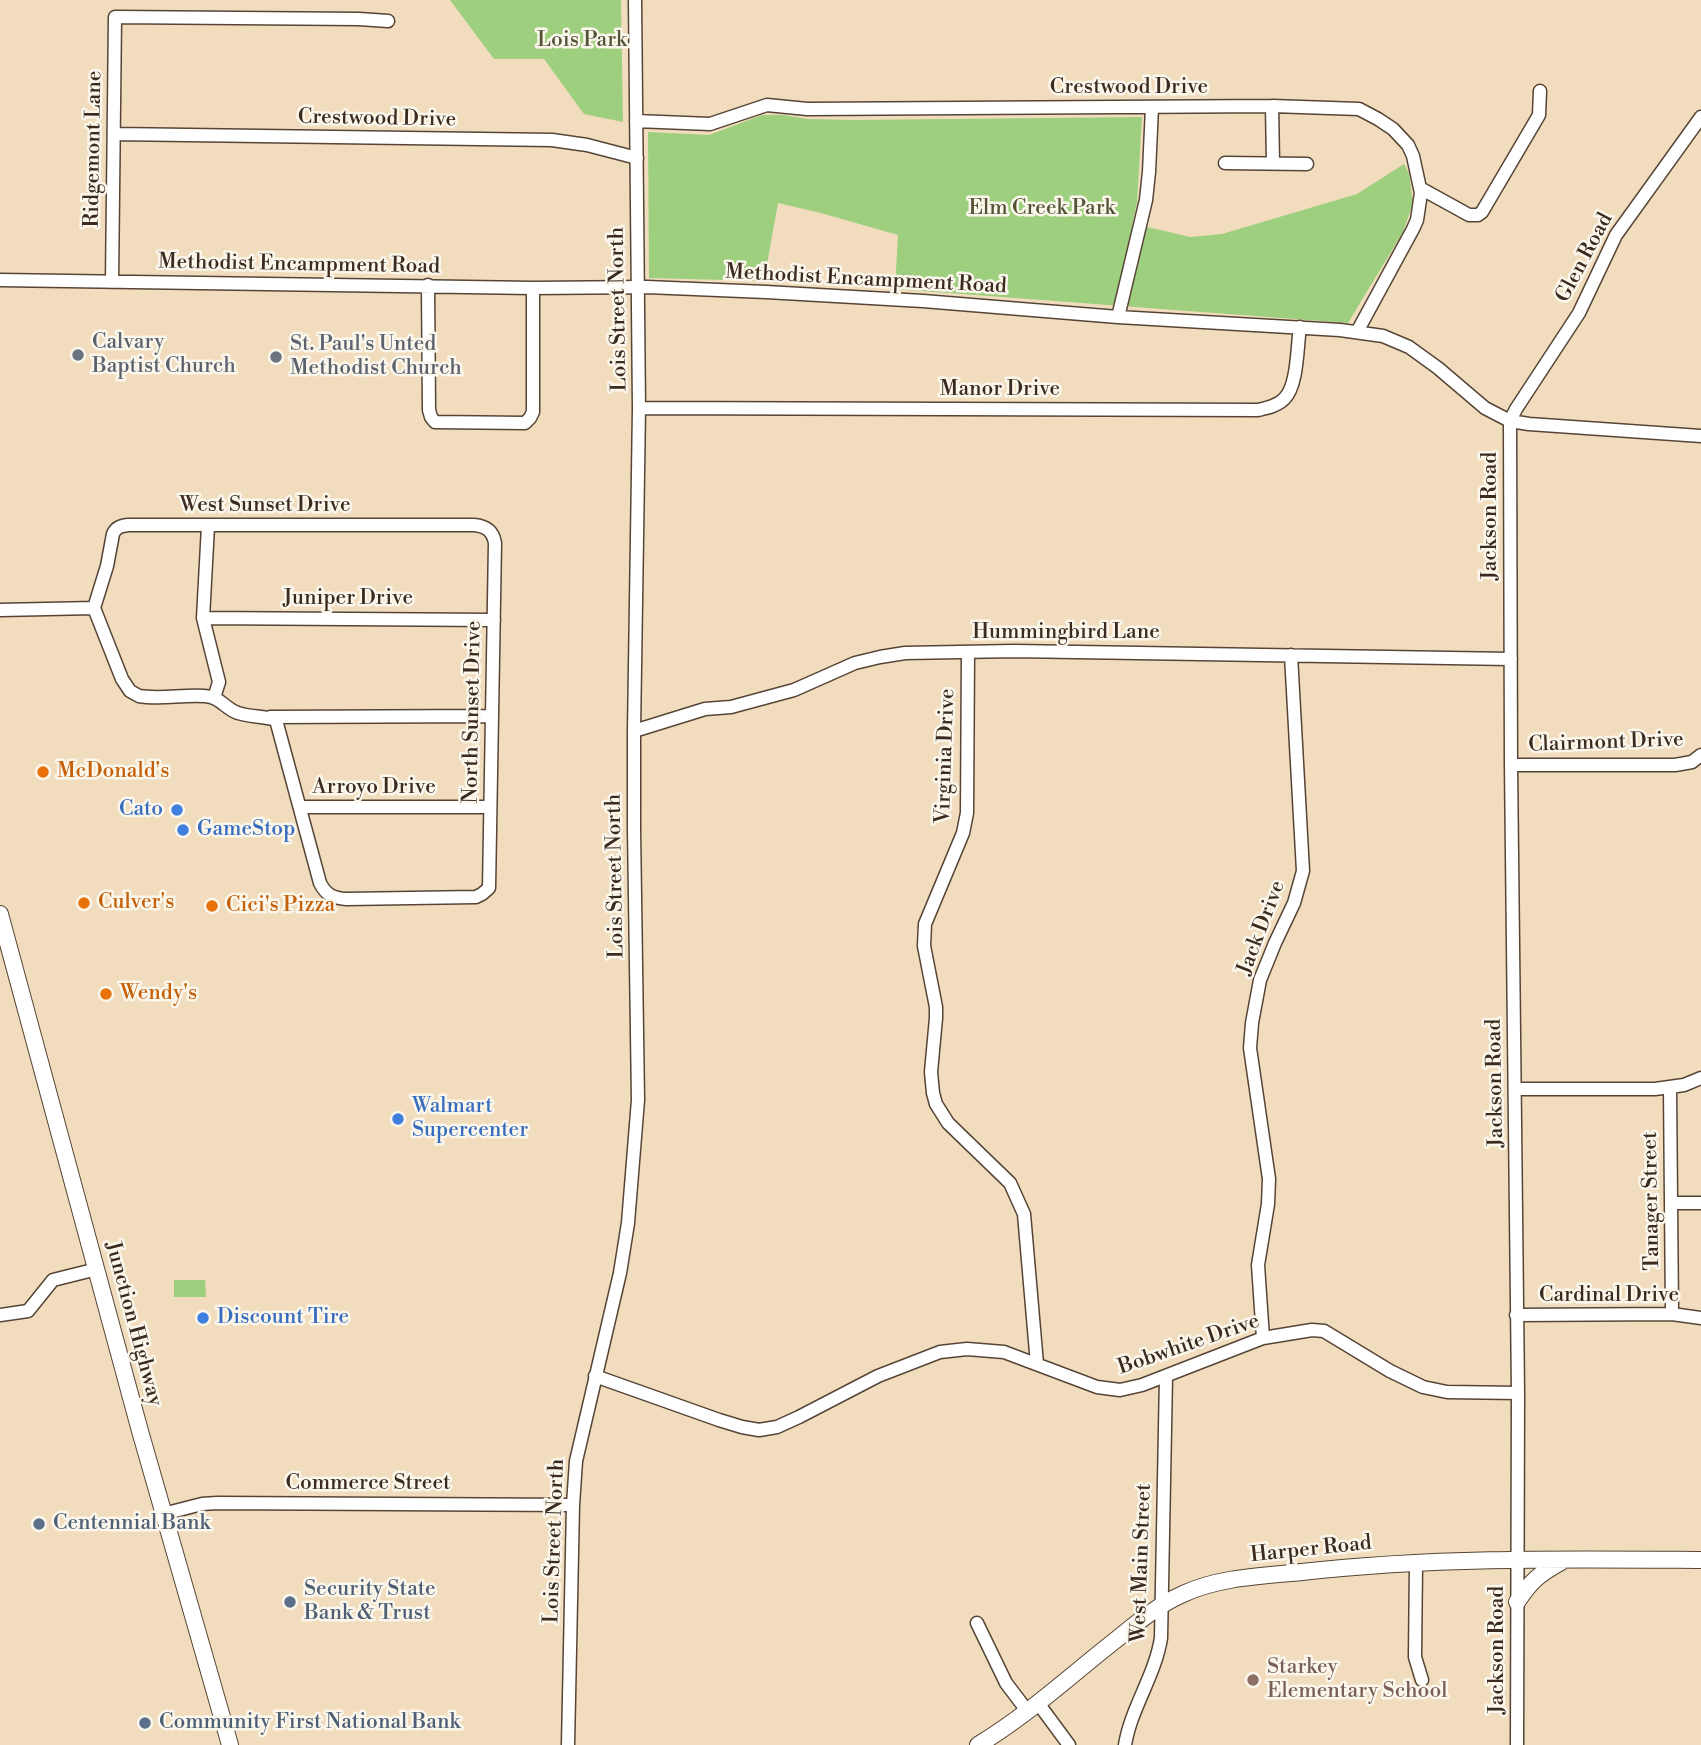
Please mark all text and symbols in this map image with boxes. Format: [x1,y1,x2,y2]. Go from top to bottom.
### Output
park label: Lois Park [537,28,627,54]
street label: Ridgemont Lane [80,70,108,228]
street label: Crestwood Drive [1050,75,1208,101]
street label: Crestwood Drive [298,105,456,133]
park label: Elm Creek Park [969,196,1115,222]
street label: Glen Road [1551,209,1619,307]
street label: Lois Street North [605,227,633,391]
street label: Methodist Encampment Road [158,250,440,280]
street label: Methodist Encampment Road [725,260,1007,300]
place label: Calvary Baptist Church [92,330,236,380]
place label: St. Paul's Unted Methodist Church [290,332,462,382]
marker: Calvary Baptist Church [70,347,86,363]
marker: St. Paul's Unted Methodist Church [268,349,284,365]
street label: Manor Drive [940,377,1060,403]
street label: Jackson Road [1478,452,1504,580]
street label: West Sunset Drive [179,493,351,519]
street label: Juniper Drive [283,586,413,612]
street label: North Sunset Drive [459,620,487,804]
street label: Hummingbird Lane [972,620,1160,646]
street label: Virginia Drive [931,688,961,824]
street label: Clairmont Drive [1528,728,1684,758]
place label: McDonald's [57,759,169,785]
marker: McDonald's [35,764,51,780]
street label: Arroyo Drive [312,775,436,801]
street label: Lois Street North [602,794,630,958]
place label: Cato [119,797,163,823]
marker: Cato [169,802,185,818]
place label: GameStop [197,817,295,843]
marker: GameStop [175,822,191,838]
street label: Jack Drive [1233,877,1291,979]
place label: Culver's [98,890,174,916]
place label: Cici's Pizza [226,893,335,919]
marker: Culver's [76,895,92,911]
marker: Cici's Pizza [204,898,220,914]
place label: Wendy's [120,981,197,1007]
marker: Wendy's [98,986,114,1002]
street label: Jackson Road [1482,1019,1510,1147]
place label: Walmart Supercenter [412,1094,528,1144]
marker: Walmart Supercenter [390,1111,406,1127]
street label: Tanager Street [1638,1131,1666,1271]
street label: Junction Highway [99,1239,167,1409]
street label: Cardinal Drive [1539,1283,1679,1309]
place label: Discount Tire [217,1305,349,1331]
street label: Bobwhite Drive [1115,1309,1263,1381]
marker: Discount Tire [195,1310,211,1326]
street label: Lois Street North [540,1458,570,1624]
street label: Commerce Street [285,1471,451,1497]
street label: West Main Street [1127,1483,1157,1643]
place label: Centennial Bank [53,1511,210,1537]
marker: Centennial Bank [31,1516,47,1532]
street label: Harper Road [1249,1531,1373,1569]
place label: Security State Bank & Trust [304,1577,436,1627]
street label: Jackson Road [1485,1586,1511,1714]
marker: Security State Bank & Trust [282,1594,298,1610]
place label: Starkey Elementary School [1267,1655,1447,1705]
marker: Starkey Elementary School [1245,1672,1261,1688]
place label: Community First National Bank [159,1710,460,1736]
marker: Community First National Bank [137,1715,153,1731]

